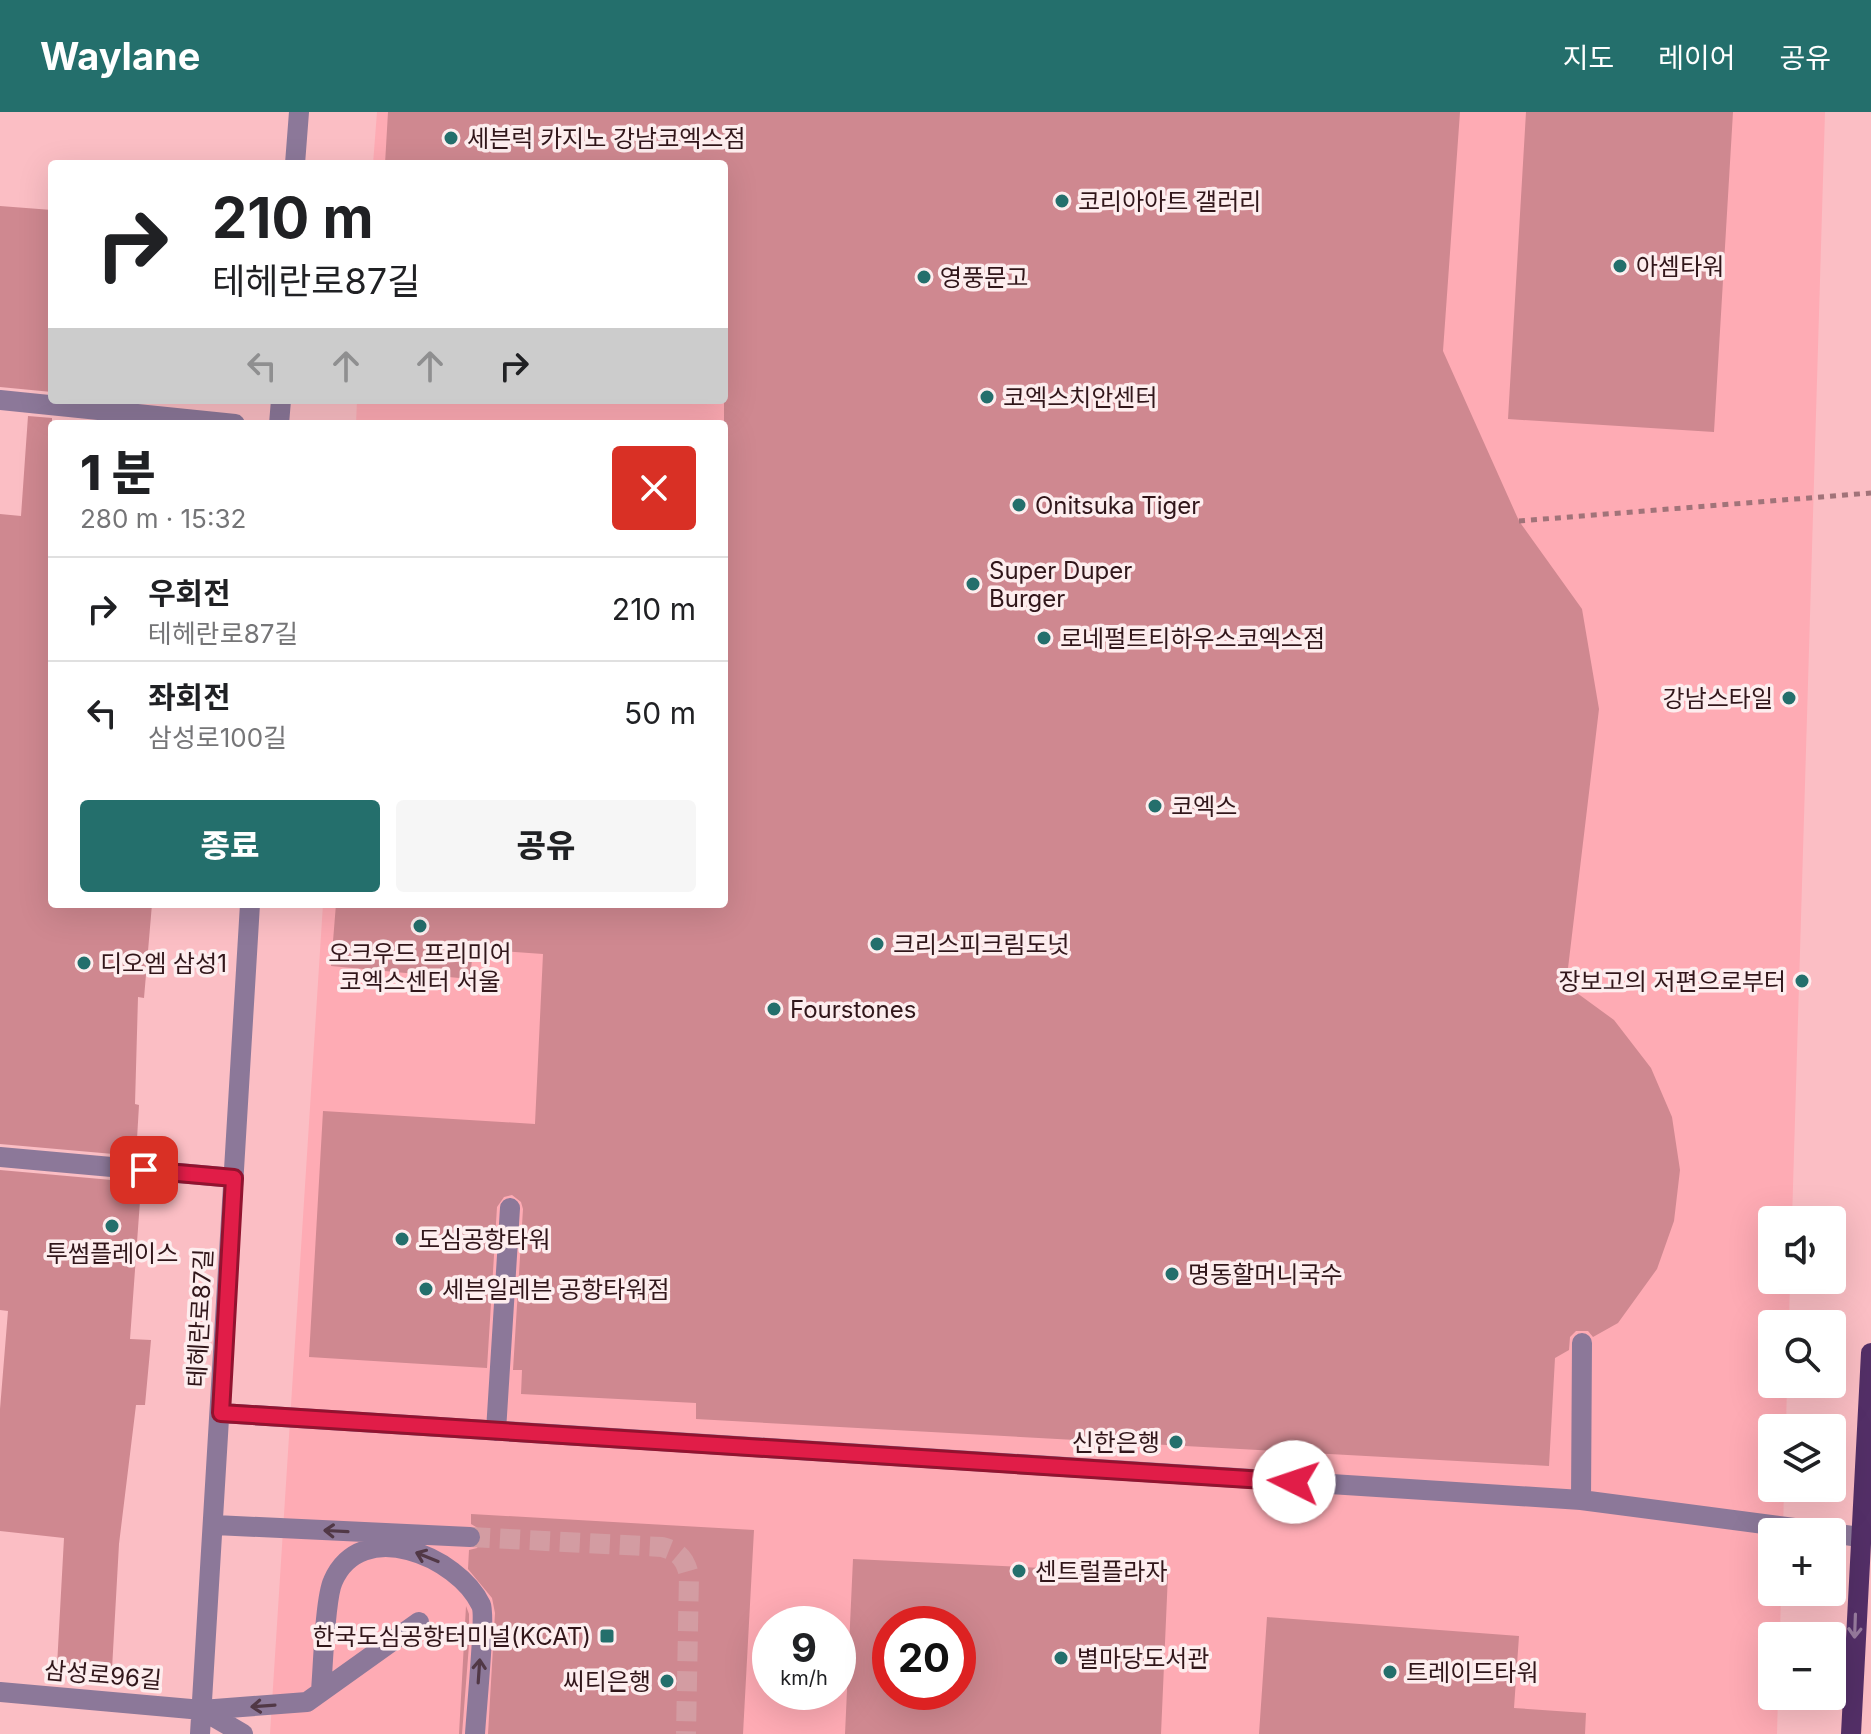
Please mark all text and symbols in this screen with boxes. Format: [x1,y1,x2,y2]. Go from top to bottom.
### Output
text: Waylane [40,33,200,79]
text: 지도 [1563,41,1614,75]
text: 레이어 [1658,41,1735,75]
text: 공유 [1779,41,1831,75]
place label: 세븐럭 카지노 강남코엑스점 [467,124,745,153]
marker: 세븐럭 카지노 강남코엑스점 [442,129,460,147]
text: 210 m [212,184,374,252]
place label: 코리아아트 갤러리 [1078,187,1261,216]
icon: right [80,192,184,296]
marker: 코리아아트 갤러리 [1053,192,1071,210]
place label: 아셈타워 [1636,252,1724,281]
marker: 아셈타워 [1611,257,1629,275]
text: 테헤란로87길 [212,259,420,303]
place label: 영풍문고 [940,263,1028,292]
marker: 영풍문고 [915,268,933,286]
icon: left [240,344,284,388]
icon: ahead [324,344,368,388]
icon: ahead [408,344,452,388]
icon: right [492,344,536,388]
place label: 코엑스치안센터 [1003,383,1158,412]
marker: 코엑스치안센터 [978,388,996,406]
text: 1 분 [80,443,156,502]
button: close [612,446,696,530]
place label: Onitsuka Tiger [1035,491,1200,520]
marker: Onitsuka Tiger [1010,496,1028,514]
text: 280 m · 15:32 [80,503,246,534]
place label: Super Duper Burger [989,556,1132,613]
text: 우회전 [148,575,231,611]
marker: Super Duper Burger [964,575,982,593]
icon: right [80,587,124,631]
text: 210 m [612,591,696,627]
text: 테헤란로87길 [148,618,298,649]
place label: 로네펄트티하우스코엑스점 [1060,624,1325,653]
marker: 로네펄트티하우스코엑스점 [1035,629,1053,647]
text: 좌회전 [148,679,231,715]
place label: 강남스타일 [1663,684,1773,713]
marker: 강남스타일 [1780,689,1798,707]
icon: left [80,691,124,735]
text: 50 m [624,695,696,731]
text: 삼성로100길 [148,722,287,753]
place label: 코엑스 [1171,792,1237,821]
marker: 코엑스 [1146,797,1164,815]
button: 종료 [80,800,380,892]
button: 공유 [396,800,696,892]
marker: 오크우드 프리미어 코엑스센터 서울 [411,917,429,935]
place label: 크리스피크림도넛 [893,930,1070,959]
marker: 크리스피크림도넛 [868,935,886,953]
place label: 오크우드 프리미어 코엑스센터 서울 [328,939,512,996]
place label: 디오엠 삼성1 [100,949,227,978]
marker: 디오엠 삼성1 [75,954,93,972]
place label: 장보고의 저편으로부터 [1558,967,1786,996]
marker: 장보고의 저편으로부터 [1793,972,1811,990]
place label: Fourstones [790,995,916,1024]
marker: Fourstones [765,1000,783,1018]
pin [110,1136,178,1204]
icon: arrive [122,1148,166,1192]
map controls [1758,1206,1846,1710]
button: sound [1758,1206,1846,1294]
marker: 투썸플레이스 [103,1217,121,1235]
place label: 도심공항타워 [418,1225,550,1254]
marker: 도심공항타워 [393,1230,411,1248]
place label: 투썸플레이스 [46,1239,178,1268]
street label: 테헤란로87길 [182,1248,218,1388]
place label: 명동할머니국수 [1188,1260,1343,1289]
marker: 명동할머니국수 [1163,1265,1181,1283]
place label: 세븐일레븐 공항타워점 [442,1275,670,1304]
marker: 세븐일레븐 공항타워점 [417,1280,435,1298]
button: search [1758,1310,1846,1398]
button: layers [1758,1414,1846,1502]
place label: 신한은행 [1072,1428,1160,1457]
marker: 신한은행 [1167,1433,1185,1451]
position arrow [1252,1440,1336,1524]
button: + [1758,1518,1846,1606]
one-way arrow [323,1523,350,1538]
one-way arrow [415,1549,440,1564]
place label: 센트럴플라자 [1035,1557,1167,1586]
marker: 센트럴플라자 [1010,1562,1028,1580]
speed limit sign: 20 [872,1606,976,1710]
one-way arrow [1848,1612,1863,1639]
place label: 한국도심공항터미널(KCAT) [312,1622,591,1651]
button: − [1758,1622,1846,1710]
text: 9 [791,1623,817,1672]
marker: 한국도심공항터미널(KCAT) [598,1627,616,1645]
place label: 별마당도서관 [1077,1644,1209,1673]
marker: 별마당도서관 [1052,1649,1070,1667]
street label: 삼성로96길 [43,1655,163,1695]
one-way arrow [472,1658,487,1685]
place label: 트레이드타워 [1406,1658,1538,1687]
marker: 트레이드타워 [1381,1663,1399,1681]
text: km/h [780,1666,828,1690]
place label: 씨티은행 [563,1667,651,1696]
marker: 씨티은행 [658,1672,676,1690]
one-way arrow [250,1699,277,1714]

